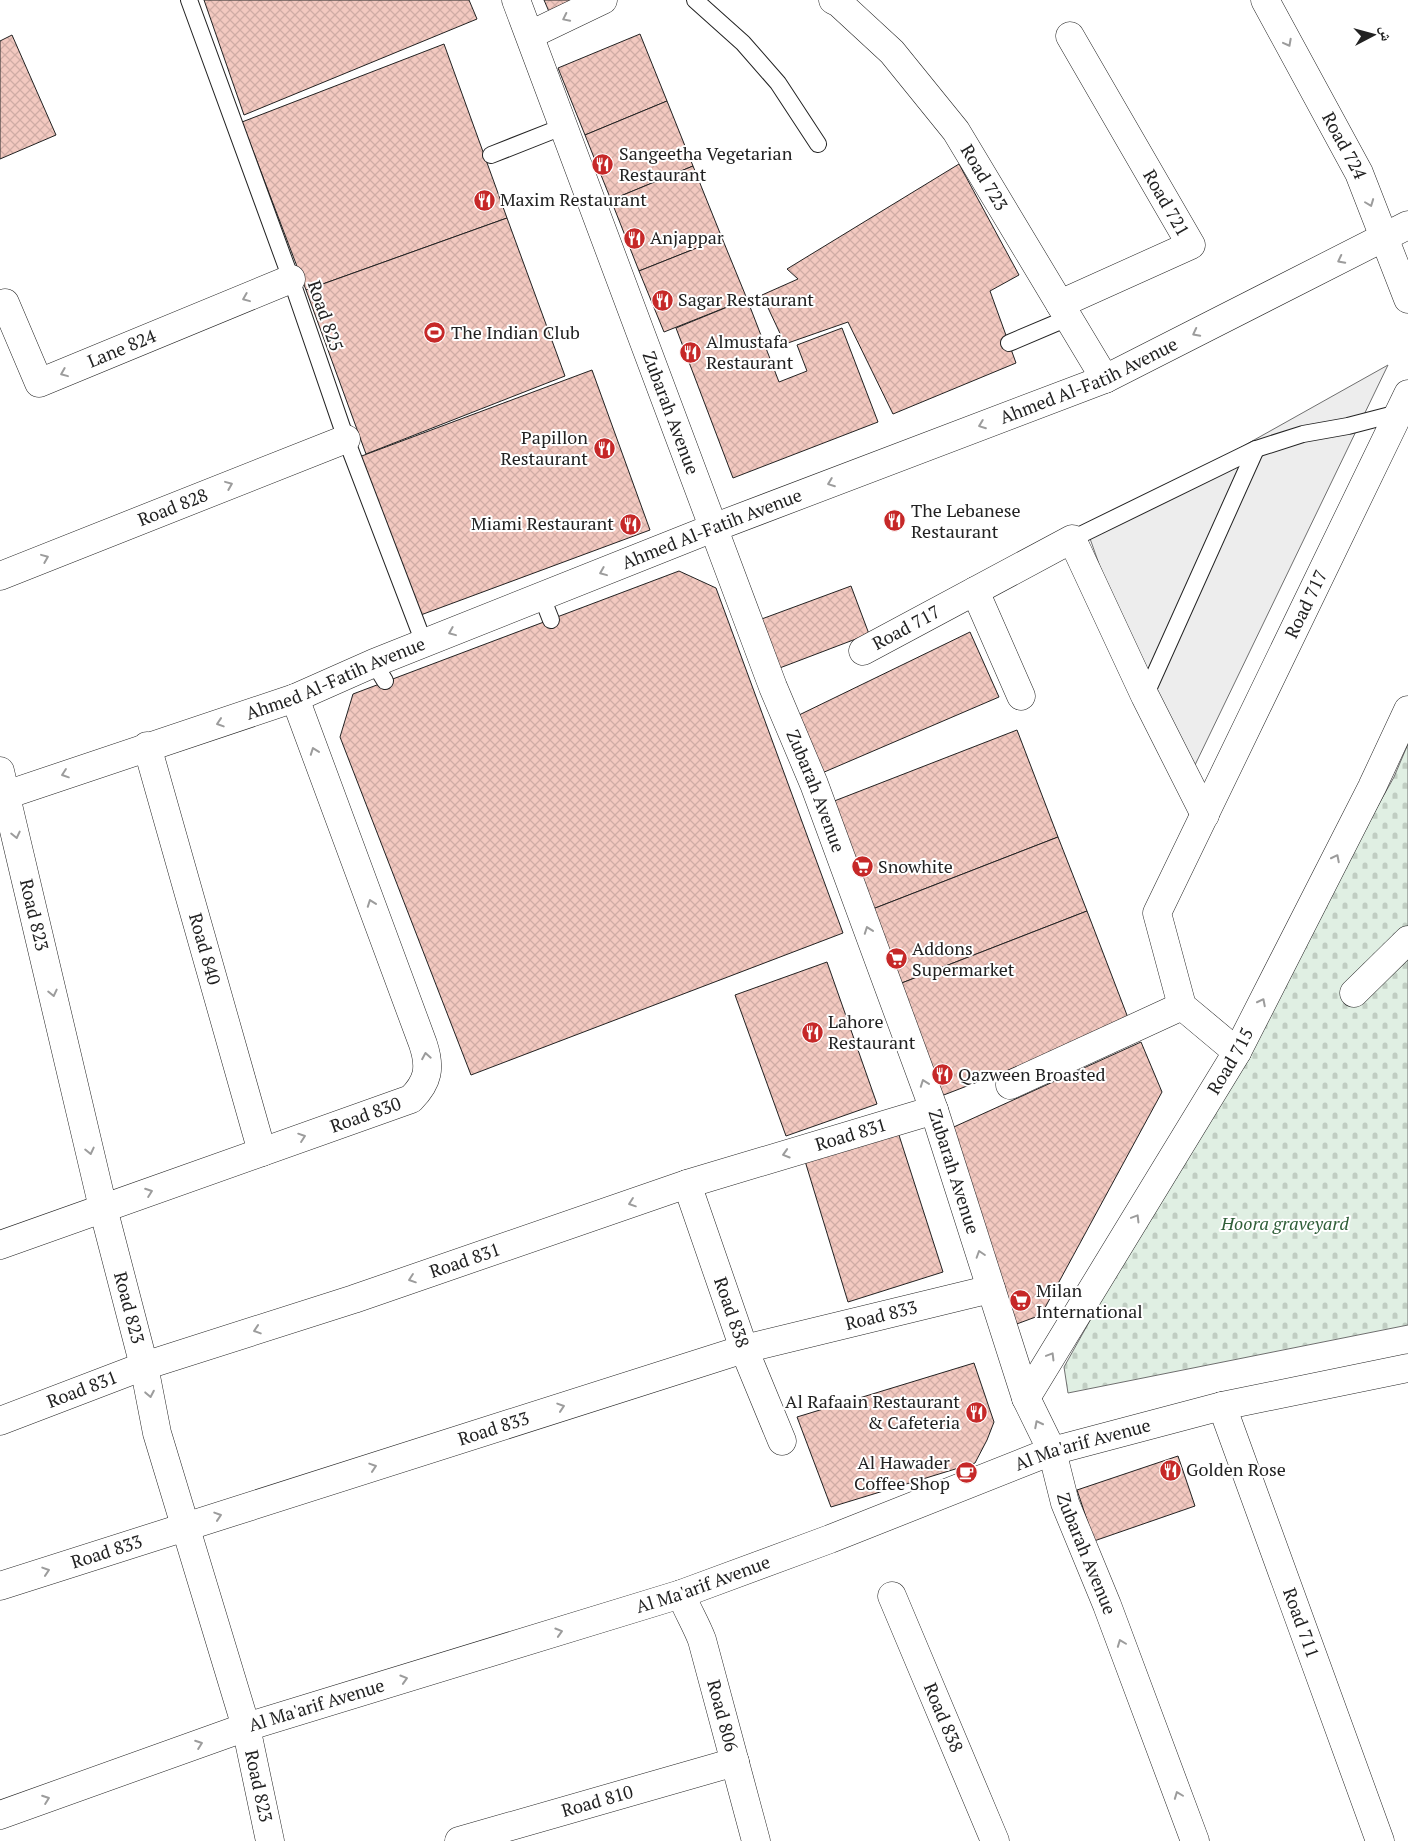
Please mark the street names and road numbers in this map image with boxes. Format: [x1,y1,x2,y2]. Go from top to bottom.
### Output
street label: Road 724 [1317,107,1373,183]
street label: Road 723 [956,140,1014,215]
street label: Road 721 [1138,165,1196,240]
street label: Road 825 [303,277,349,354]
street label: Lane 824 [84,323,160,373]
street label: Ahmed Al-Fatih Avenue [996,331,1181,429]
street label: Zubarah Avenue [637,348,705,478]
street label: Road 828 [134,482,211,531]
street label: Ahmed Al-Fatih Avenue [618,482,805,574]
street label: Road 717 [1279,566,1332,642]
street label: Road 717 [868,599,944,655]
street label: Ahmed Al-Fatih Avenue [243,631,428,725]
street label: Zubarah Avenue [781,726,851,855]
street label: Road 823 [15,876,55,953]
street label: Road 840 [184,910,227,987]
street label: Road 715 [1201,1023,1258,1099]
street label: Road 830 [327,1091,404,1138]
street label: Zubarah Avenue [923,1106,986,1237]
street label: Road 831 [812,1112,889,1156]
street label: Road 831 [426,1236,503,1283]
street label: Road 823 [109,1269,151,1346]
street label: Road 838 [709,1274,756,1351]
street label: Road 833 [842,1294,919,1335]
street label: Road 831 [43,1364,120,1413]
street label: Road 833 [455,1405,532,1450]
street label: Al Ma'arif Avenue [1011,1412,1153,1476]
street label: Zubarah Avenue [1052,1490,1122,1618]
street label: Road 833 [68,1528,145,1574]
street label: Al Ma'arif Avenue [633,1549,773,1618]
street label: Road 711 [1278,1584,1326,1661]
street label: Al Ma'arif Avenue [245,1672,387,1737]
street label: Road 806 [702,1677,745,1754]
street label: Road 838 [919,1679,969,1756]
street label: Road 823 [240,1747,279,1824]
street label: Road 810 [559,1779,636,1822]

